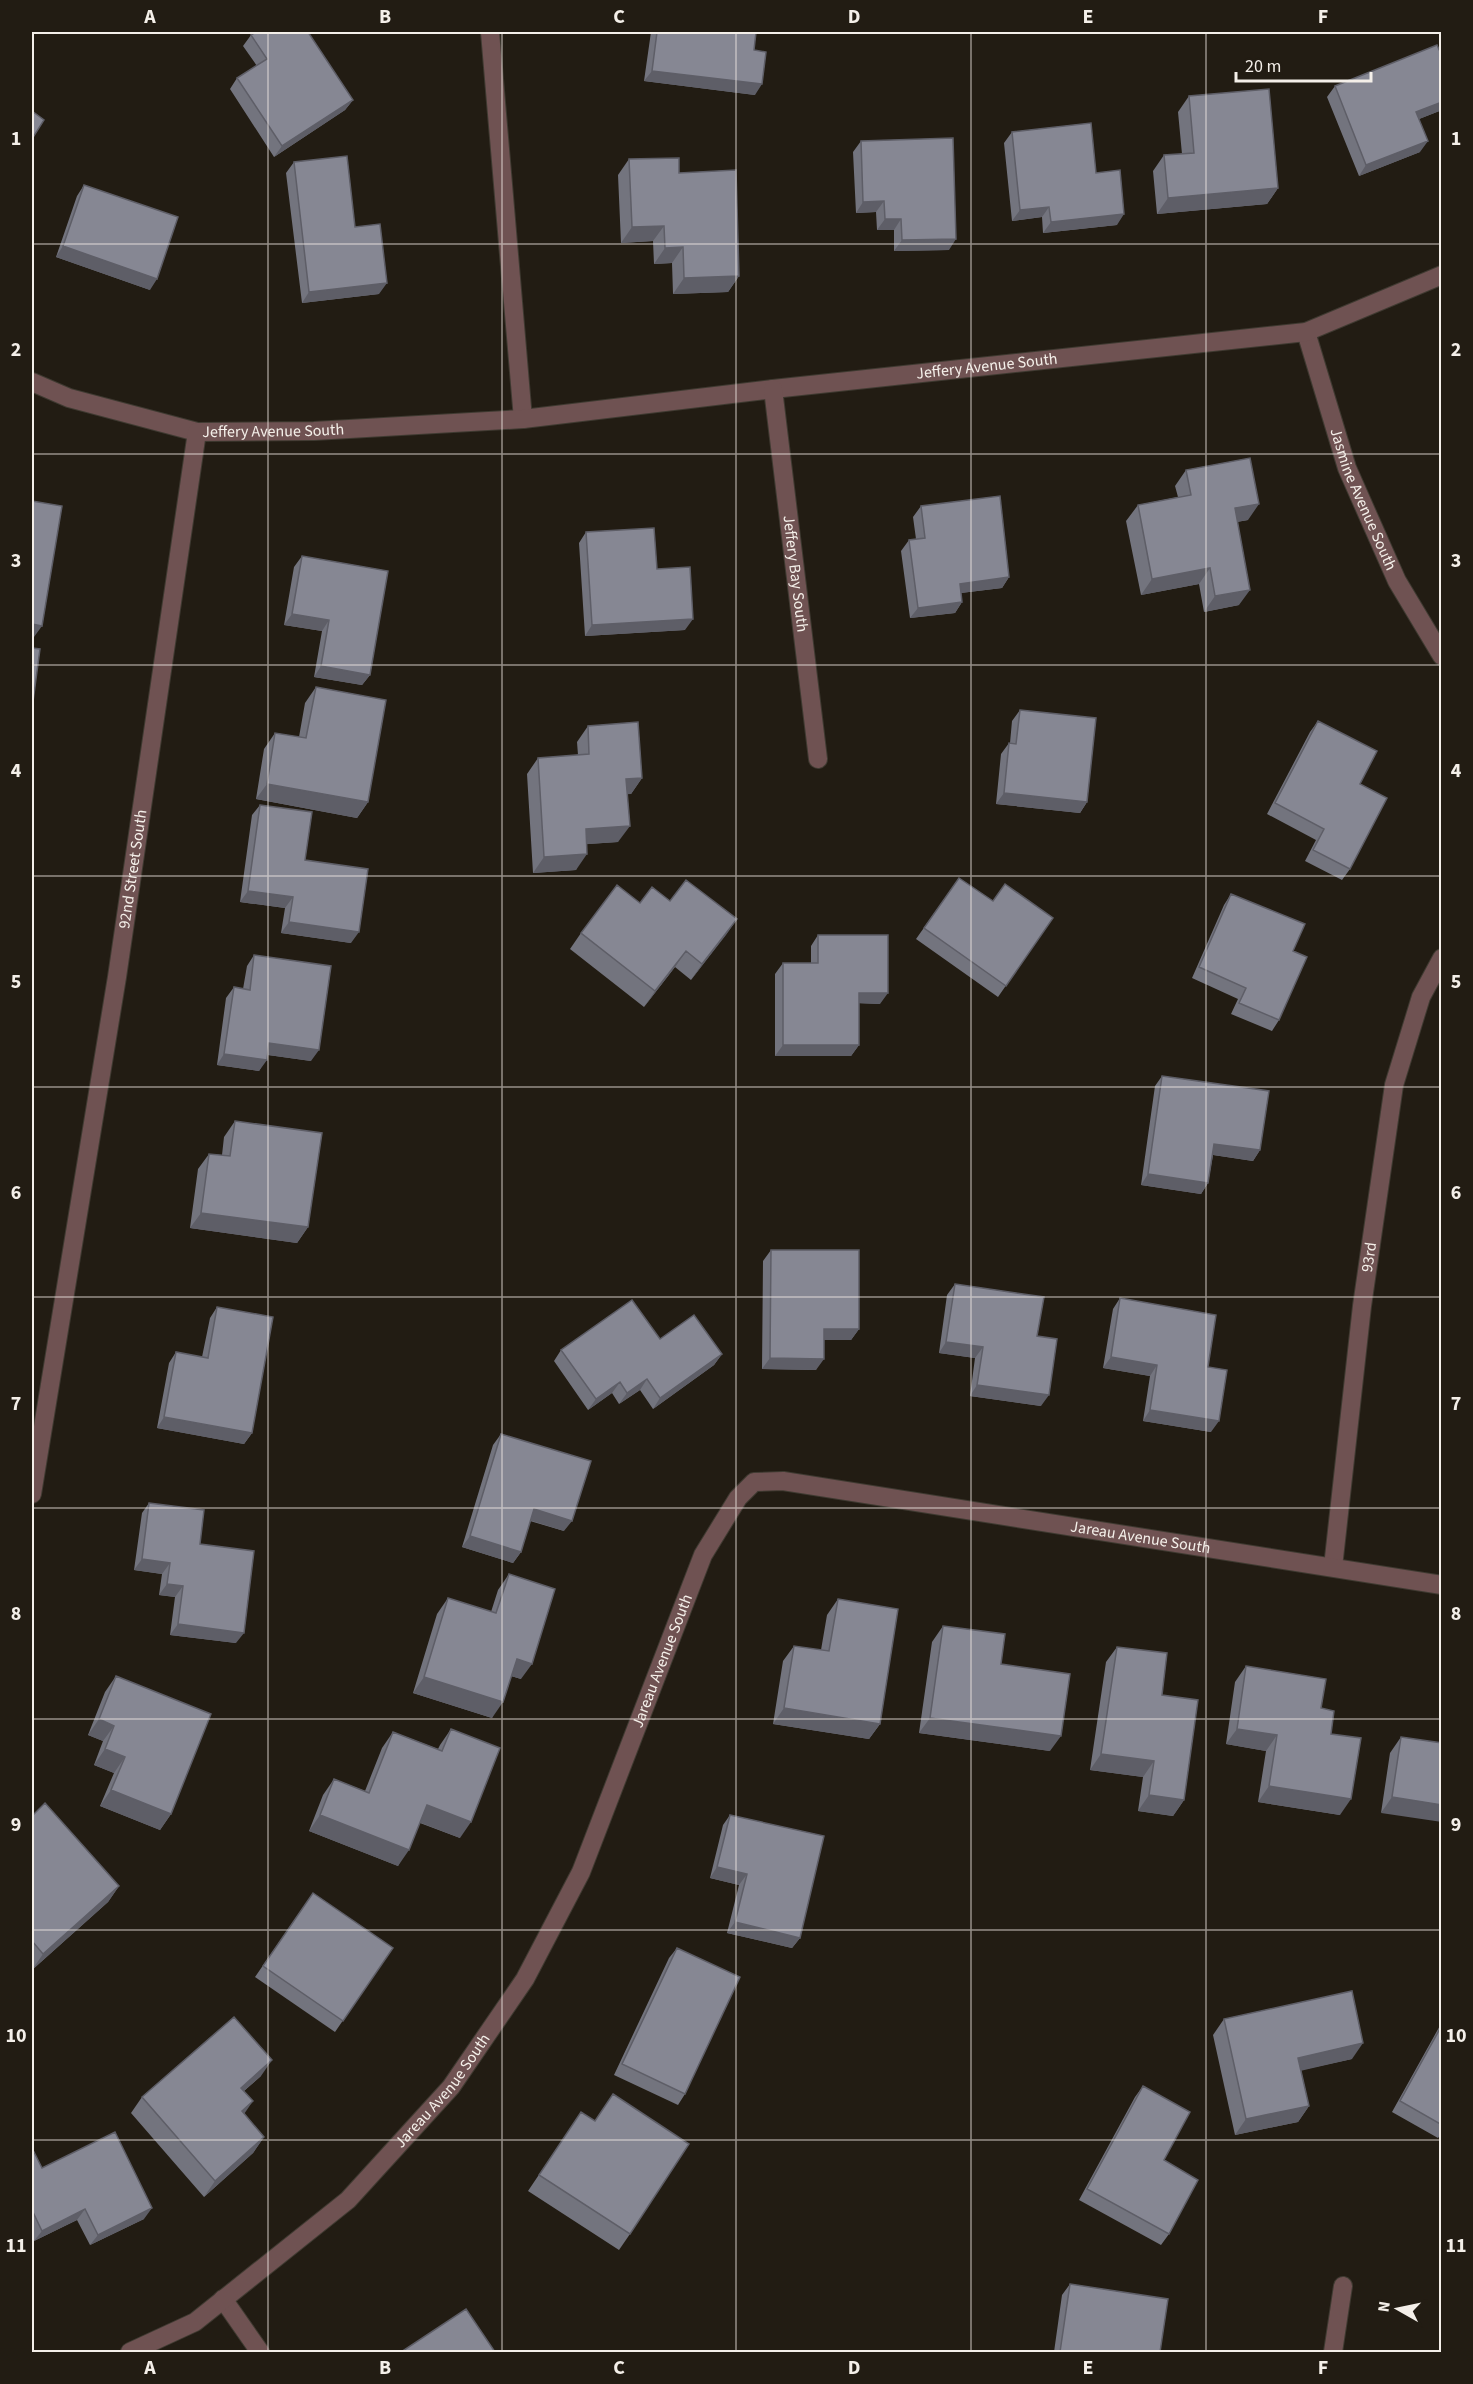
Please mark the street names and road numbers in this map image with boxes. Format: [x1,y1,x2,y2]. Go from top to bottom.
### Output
street label: Jeffery Avenue South [915,348,1059,385]
street label: Jeffery Avenue South [202,418,345,443]
street label: Jasmine Avenue South [1325,425,1402,574]
street label: Jeffery Bay South [777,514,813,633]
street label: 92nd Street South [113,808,152,930]
street label: 93rd [1356,1241,1382,1274]
street label: Jareau Avenue South [1069,1516,1212,1559]
street label: Jareau Avenue South [627,1591,698,1731]
street label: Jareau Avenue South [390,2029,495,2153]

